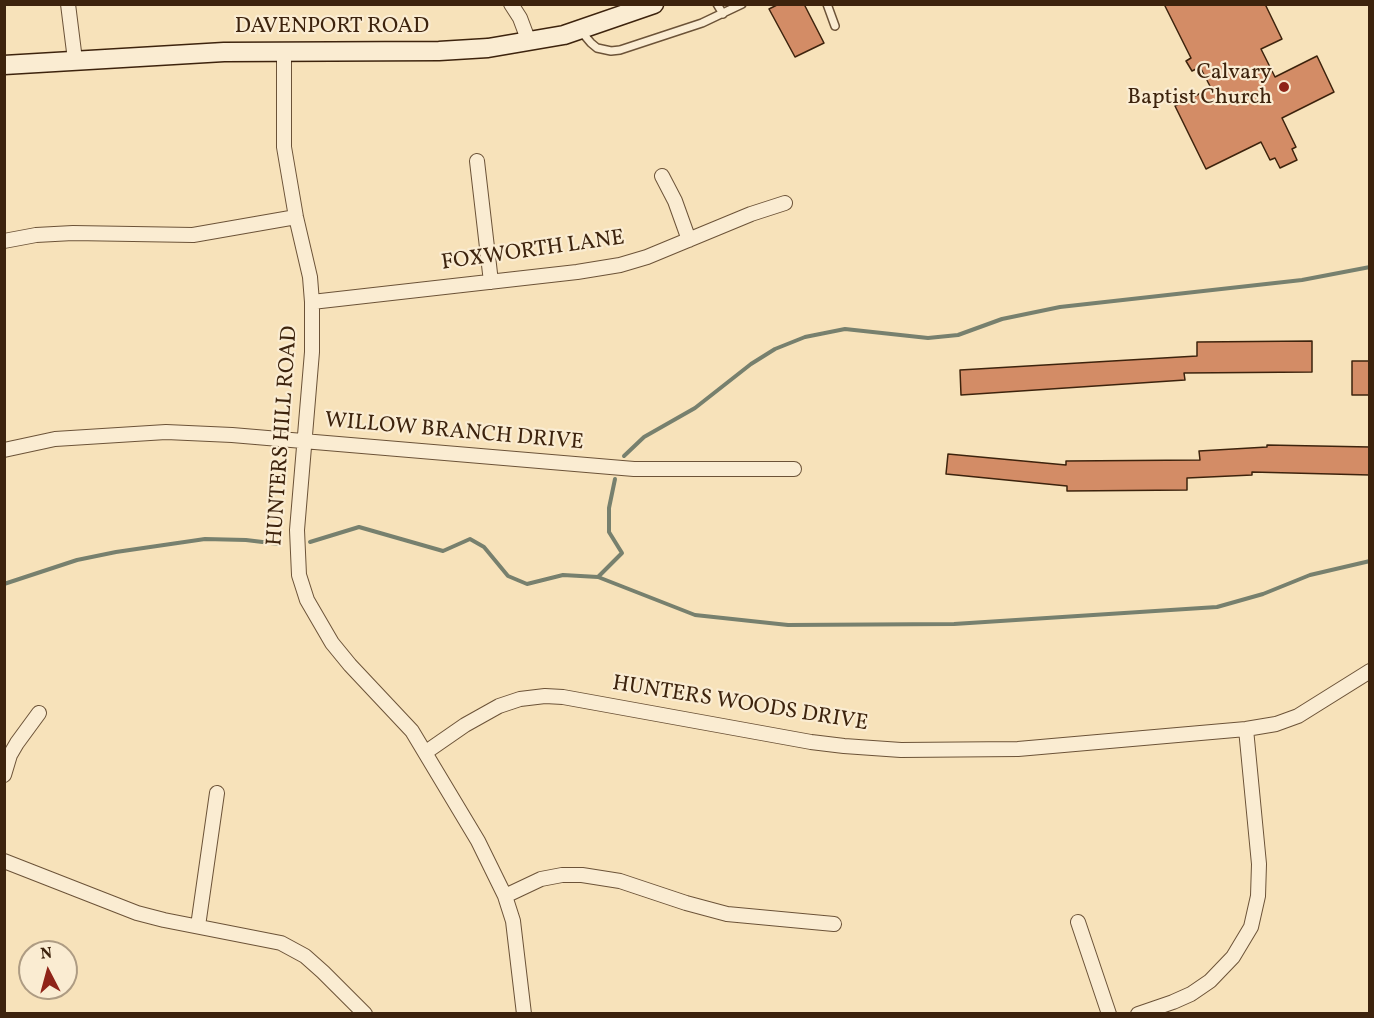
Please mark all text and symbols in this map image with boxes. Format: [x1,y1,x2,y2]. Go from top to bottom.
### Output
street label: DAVENPORT ROAD [235,15,429,41]
place label: Calvary Baptist Church [1127,61,1272,112]
marker: Calvary Baptist Church [1277,80,1291,94]
street label: FOXWORTH LANE [440,226,626,278]
street label: HUNTERS HILL ROAD [263,325,305,547]
street label: WILLOW BRANCH DRIVE [323,409,585,457]
street label: HUNTERS WOODS DRIVE [610,672,870,738]
north arrow [18,940,78,1000]
text: N [39,943,53,966]

